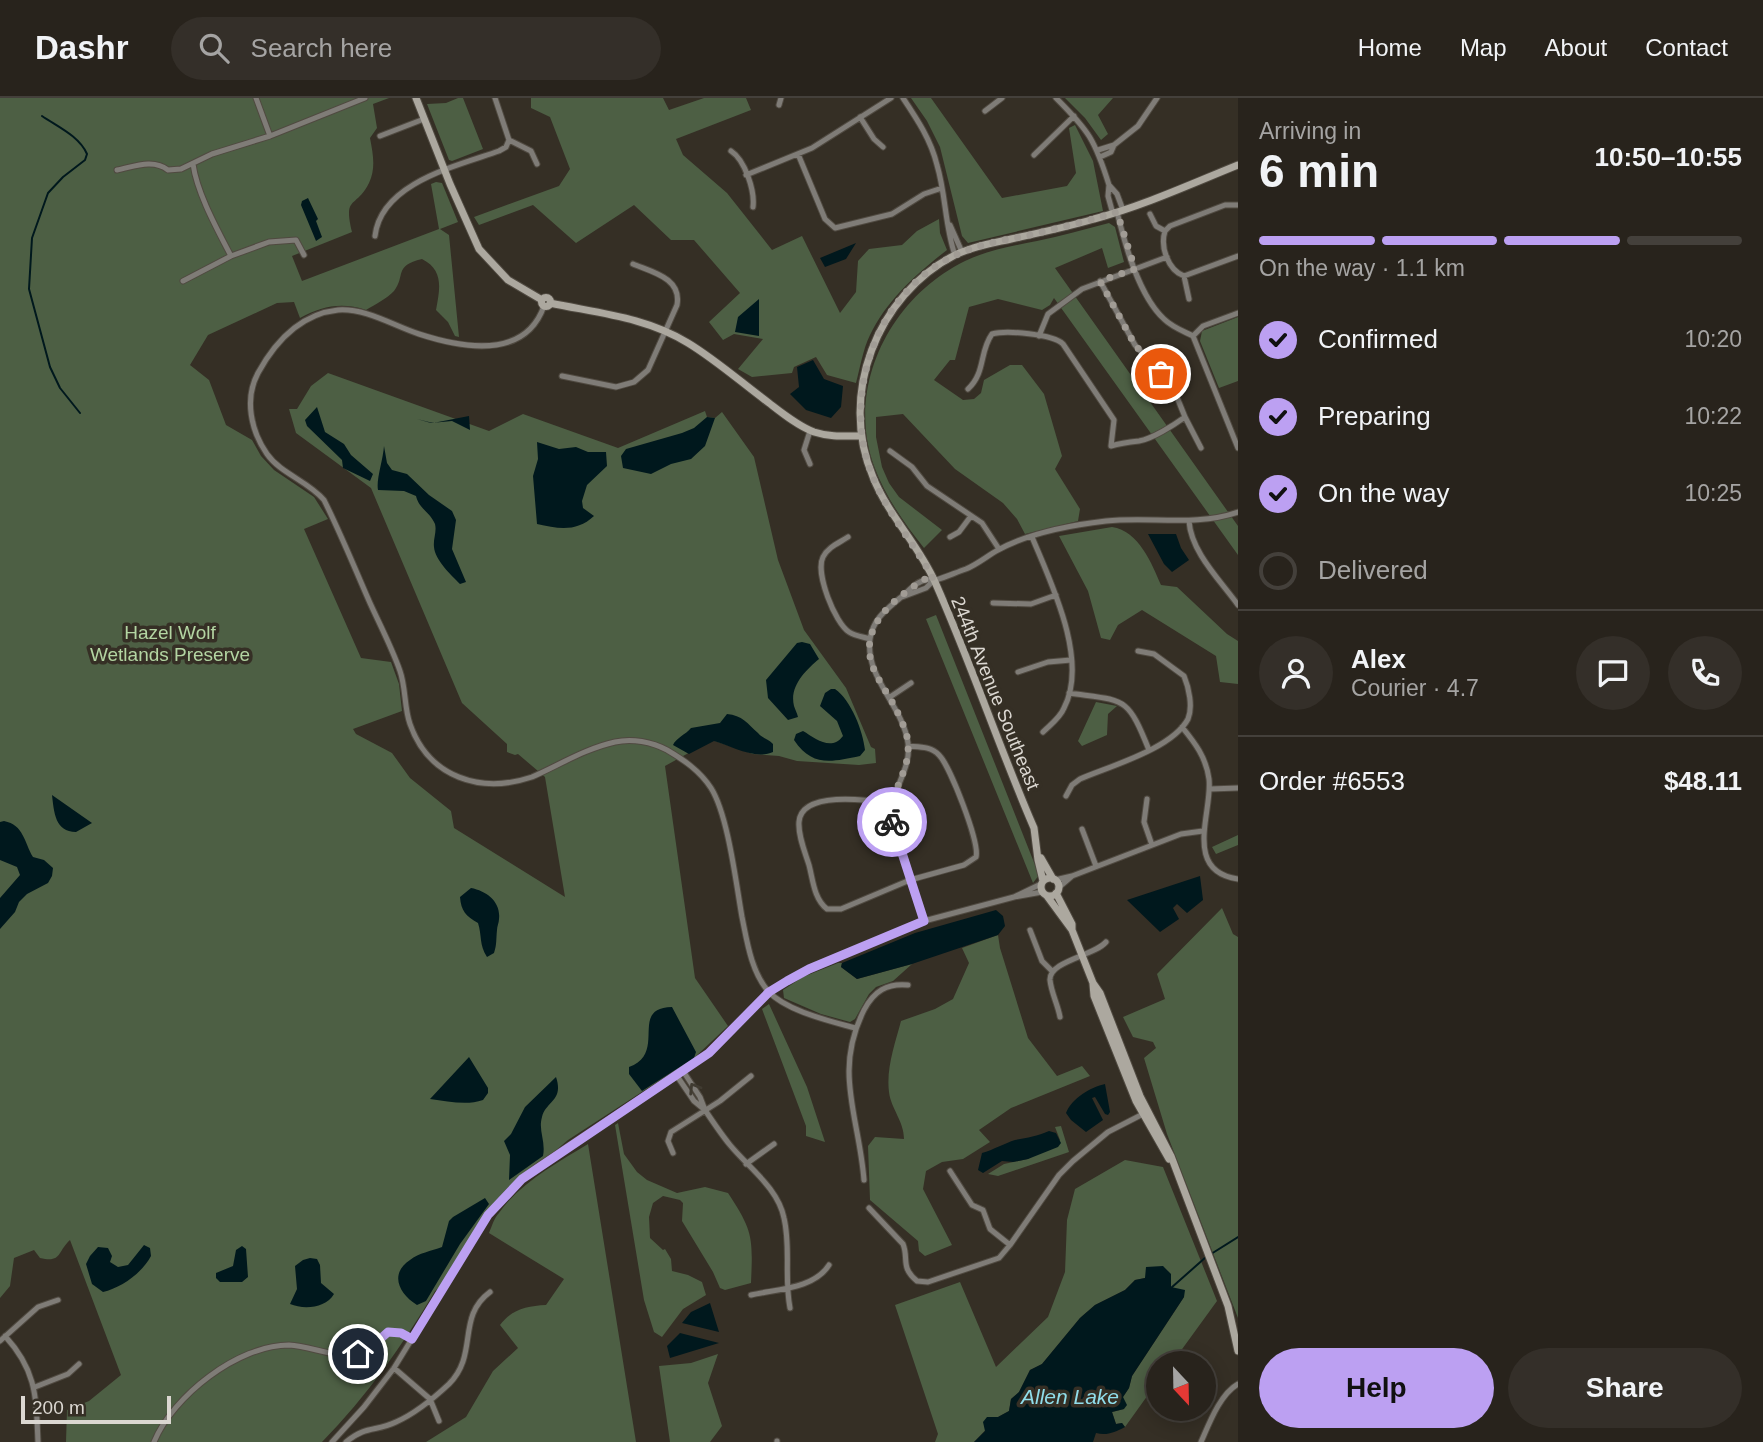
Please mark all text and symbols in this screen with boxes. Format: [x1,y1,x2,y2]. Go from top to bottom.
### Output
search box [171,17,661,80]
text: Dashr [35,29,129,66]
icon: search [195,29,233,67]
text: Search here [251,33,392,63]
text: Home [1358,34,1422,61]
text: Map [1460,34,1507,61]
text: About [1545,34,1607,61]
text: Contact [1645,34,1728,61]
text: Arriving in [1259,118,1361,144]
text: 10:50–10:55 [1595,142,1742,172]
text: 6 min [1259,145,1379,197]
text: On the way · 1.1 km [1259,255,1465,281]
icon: check [1259,321,1297,359]
text: Confirmed [1318,324,1438,354]
text: 10:20 [1684,326,1742,352]
pin [1131,344,1191,404]
icon: bag [1142,355,1180,393]
icon: check [1259,398,1297,436]
text: Preparing [1318,401,1431,431]
text: 10:22 [1684,403,1742,429]
icon: check [1259,475,1297,513]
text: On the way [1318,478,1450,508]
text: 10:25 [1684,480,1742,506]
text: Delivered [1318,555,1428,585]
street label: 244th Avenue Southeast [947,593,1044,794]
park label: Hazel Wolf Wetlands Preserve [90,622,250,665]
button: person [1259,636,1333,710]
button: chat [1576,636,1650,710]
button: phone [1668,636,1742,710]
text: Alex [1351,644,1406,674]
text: Courier · 4.7 [1351,675,1479,701]
text: Order #6553 [1259,766,1405,796]
text: $48.11 [1664,766,1742,796]
courier [857,787,927,857]
icon: bike [873,803,911,841]
one-way arrow [690,1083,703,1096]
pin [328,1324,388,1384]
icon: home [339,1335,377,1373]
button: Help [1259,1348,1494,1428]
button: Share [1508,1348,1742,1428]
north arrow [1146,1351,1216,1421]
map controls [1146,1351,1216,1421]
water label: Allen Lake [1019,1385,1119,1408]
scale bar [21,1393,172,1425]
text: 200 m [32,1397,85,1418]

